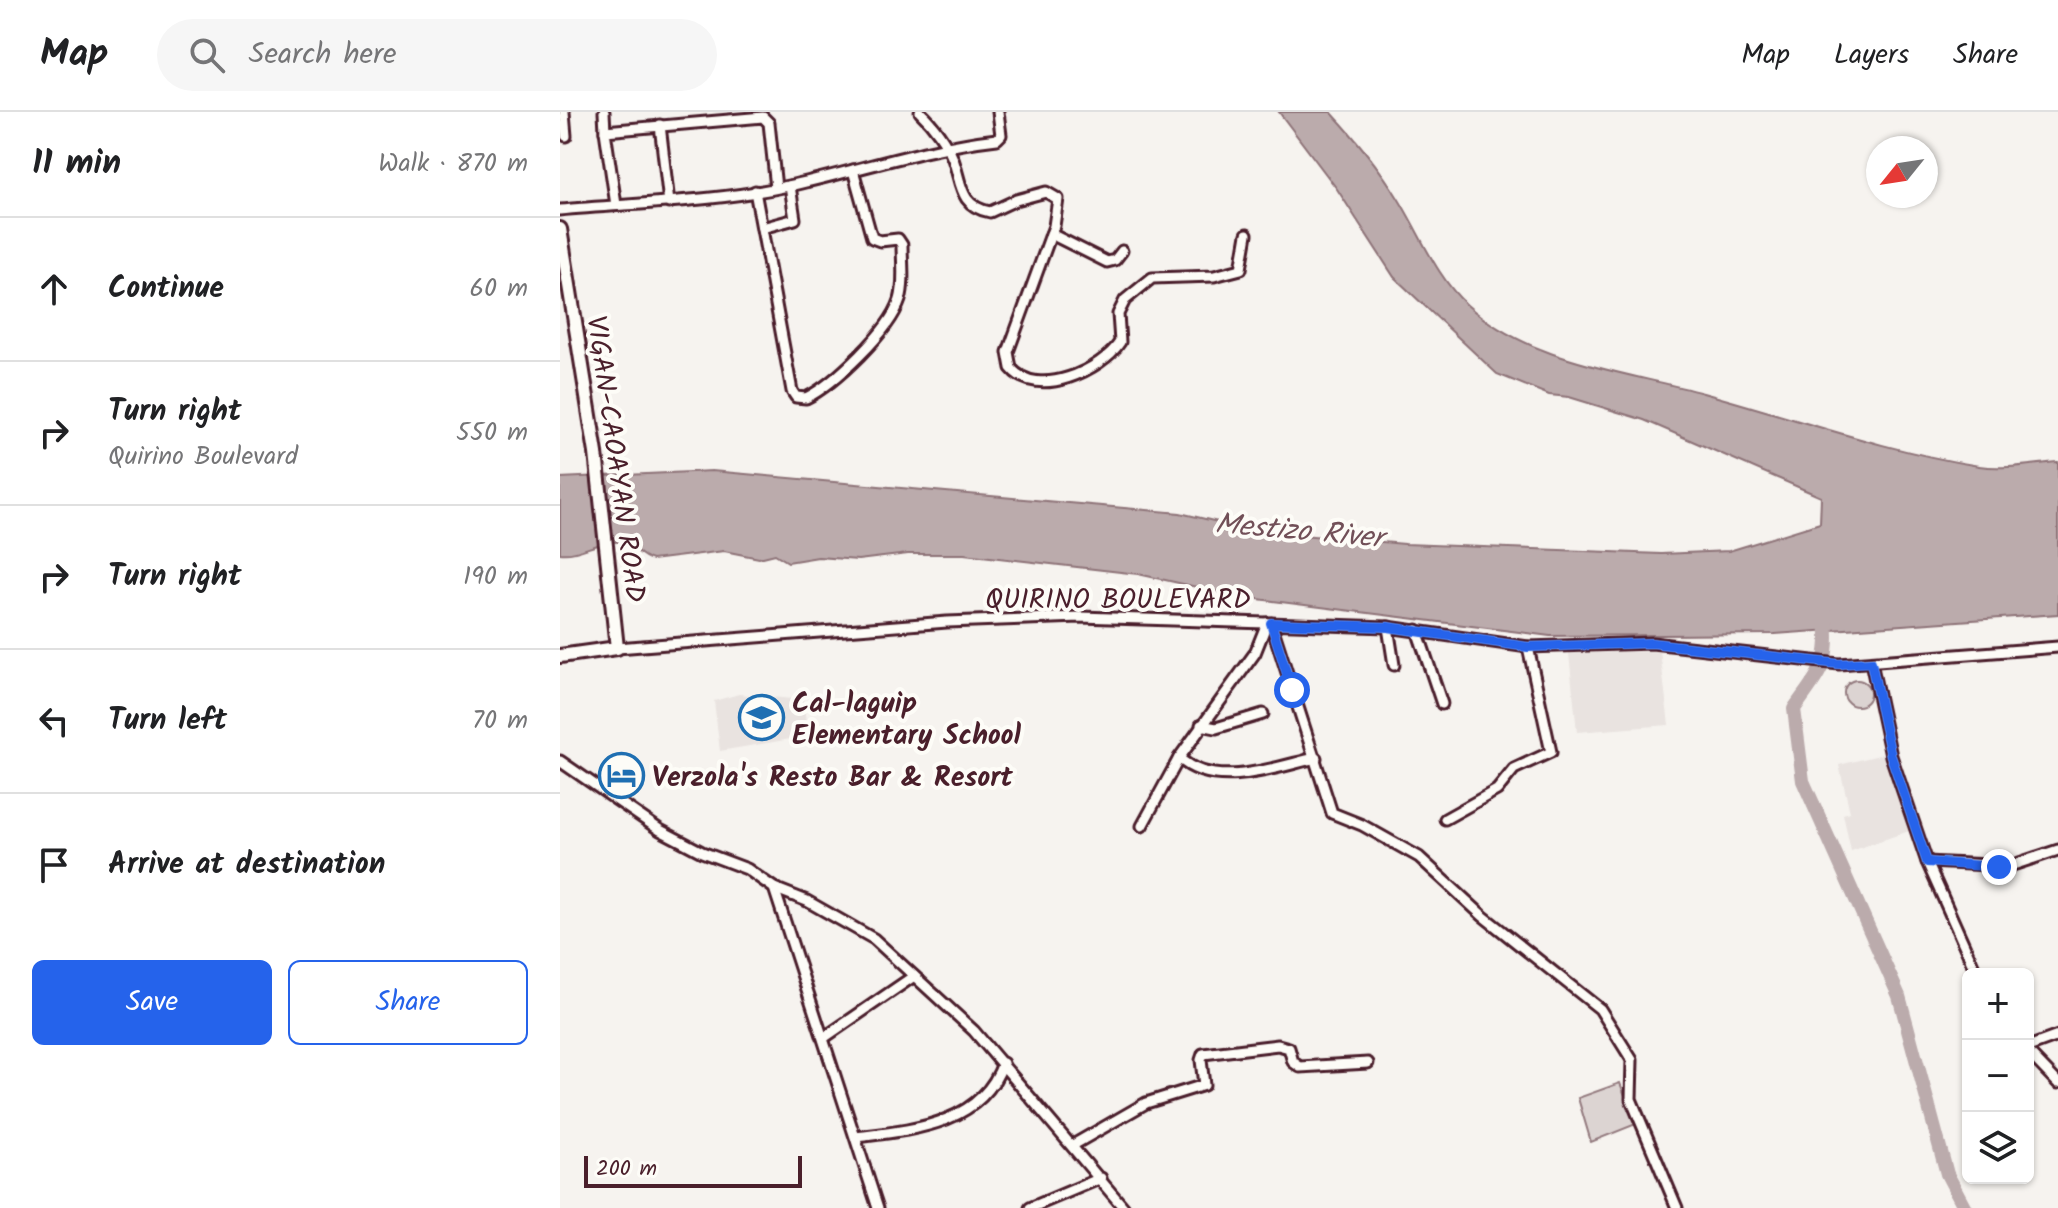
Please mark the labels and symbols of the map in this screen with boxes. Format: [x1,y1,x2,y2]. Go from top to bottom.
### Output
north arrow [1866,136,1938,208]
street label: VIGAN-CAOAYAN ROAD [572,313,657,606]
water label: Mestizo River [1213,501,1391,564]
street label: QUIRINO BOULEVARD [985,578,1251,623]
route start [1274,672,1310,708]
place label: Cal-laguip Elementary School [792,682,1021,759]
school or university icon: Cal-laguip Elementary School [737,694,785,742]
hotel icon: Verzola's Resto Bar & Resort [597,752,645,800]
place label: Verzola's Resto Bar & Resort [652,756,1013,801]
route end [1981,849,2017,885]
scale bar [584,1152,802,1188]

